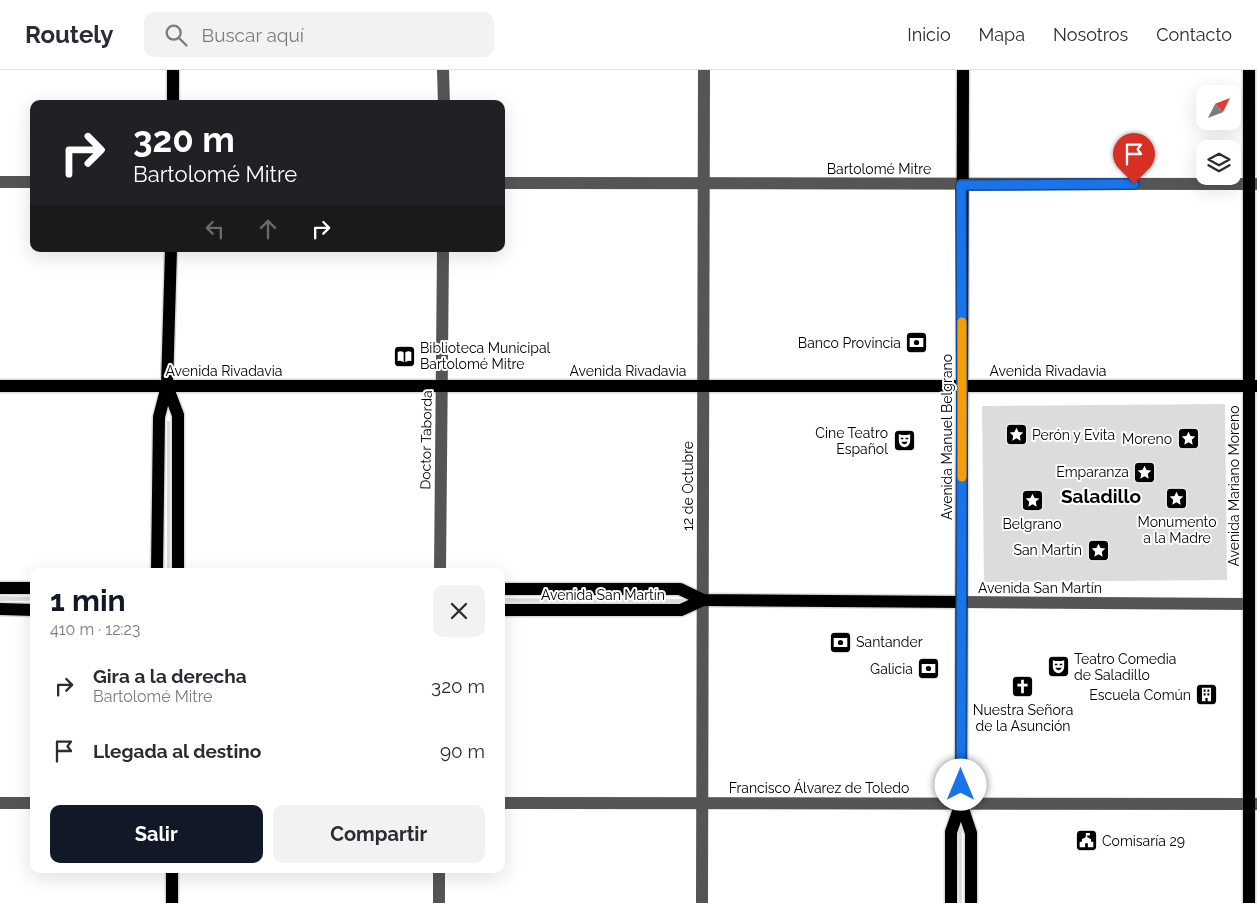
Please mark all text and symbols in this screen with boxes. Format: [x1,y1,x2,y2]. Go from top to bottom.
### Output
search box [144,12,494,57]
text: Routely [25,20,114,49]
icon: search [162,21,190,49]
text: Buscar aquí [202,24,304,46]
text: Inicio [907,24,951,45]
text: Mapa [979,24,1025,45]
text: Nosotros [1053,24,1128,45]
text: Contacto [1156,24,1232,45]
north arrow [1196,85,1241,130]
map controls [1196,85,1241,185]
text: 320 m [133,119,235,160]
icon: right [50,120,115,185]
pin [1113,133,1155,184]
icon: arrive [1120,140,1148,168]
button: layers [1196,140,1241,185]
text: Bartolomé Mitre [133,161,297,187]
street label: Bartolomé Mitre [827,161,931,177]
icon: left [201,215,229,243]
icon: ahead [254,215,282,243]
icon: right [307,215,335,243]
bank icon: Banco Provincia [905,331,929,355]
place label: Banco Provincia [798,335,901,351]
place label: Biblioteca Municipal Bartolomé Mitre [420,340,551,372]
library icon: Biblioteca Municipal Bartolomé Mitre [392,344,416,368]
street label: Avenida Manuel Belgrano [939,354,955,520]
street label: Avenida Rivadavia [166,363,282,379]
street label: Avenida Rivadavia [570,363,686,379]
street label: Avenida Rivadavia [990,363,1106,379]
street label: Doctor Taborda [417,390,435,490]
street label: Avenida Mariano Moreno [1226,406,1242,566]
place icon: Perón y Evita [1004,423,1028,447]
place label: Cine Teatro Español [815,425,888,457]
place label: Perón y Evita [1032,427,1115,443]
place icon: Moreno [1176,427,1200,451]
theatre icon: Cine Teatro Español [892,429,916,453]
place label: Moreno [1122,431,1172,447]
street label: 12 de Octubre [680,441,696,531]
place icon: Emparanza [1133,460,1157,484]
place label: Emparanza [1056,464,1129,480]
district label: Saladillo [1061,485,1141,507]
place icon: Monumento a la Madre [1165,487,1189,511]
place icon: Belgrano [1020,489,1044,513]
place label: Monumento a la Madre [1137,514,1217,546]
place label: Belgrano [1002,516,1062,532]
place icon: San Martín [1086,538,1110,562]
place label: San Martín [1013,542,1082,558]
street label: Avenida San Martín [978,580,1102,596]
text: 1 min [50,583,126,618]
button: close [433,585,485,637]
street label: Avenida San Martín [541,587,665,603]
text: 410 m · 12:23 [50,620,140,639]
bank icon: Santander [828,630,852,654]
place label: Santander [856,634,923,650]
place label: Teatro Comedia de Saladillo [1074,651,1176,683]
theatre icon: Teatro Comedia de Saladillo [1046,655,1070,679]
bank icon: Galicia [917,657,941,681]
place label: Galicia [870,661,913,677]
text: Gira a la derecha [93,665,247,687]
icon: right [50,672,78,700]
text: 320 m [431,675,485,697]
church icon: Nuestra Señora de la Asunción [1011,675,1035,699]
building icon: Escuela Común [1195,683,1219,707]
text: Bartolomé Mitre [93,687,212,706]
place label: Escuela Común [1089,687,1191,703]
place label: Nuestra Señora de la Asunción [973,702,1073,734]
icon: arrive [50,737,78,765]
text: Llegada al destino [93,740,261,762]
text: 90 m [440,740,485,762]
position arrow [934,758,986,810]
street label: Francisco Álvarez de Toledo [729,779,909,796]
button: Salir [50,805,263,863]
button: Compartir [273,805,485,863]
public building icon: Comisaría 29 [1074,829,1098,853]
place label: Comisaría 29 [1102,833,1185,849]

